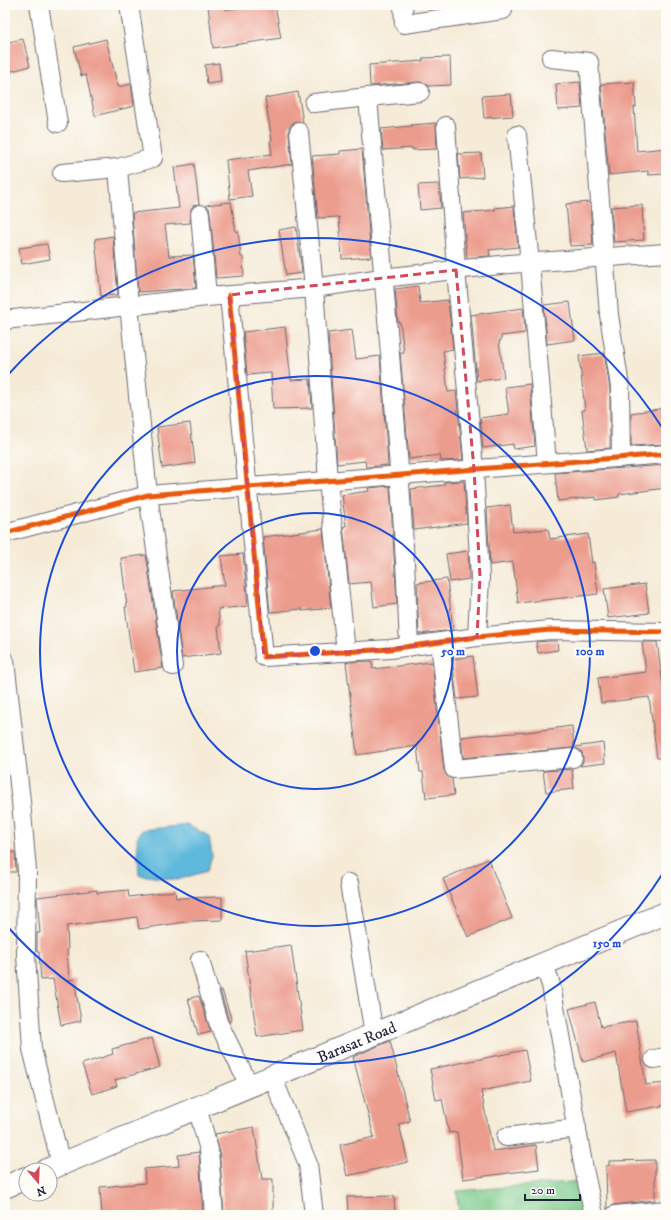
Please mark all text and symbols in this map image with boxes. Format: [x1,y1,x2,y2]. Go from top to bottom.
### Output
centre of rings [308,644,322,658]
text: 50 m [440,644,465,659]
text: 100 m [576,644,604,659]
text: 150 m [593,936,621,951]
street label: Barasat Road [314,1017,399,1068]
north arrow [18,1162,58,1202]
scale bar [525,1176,580,1202]
text: N [34,1182,47,1199]
text: 20 m [531,1183,555,1198]

